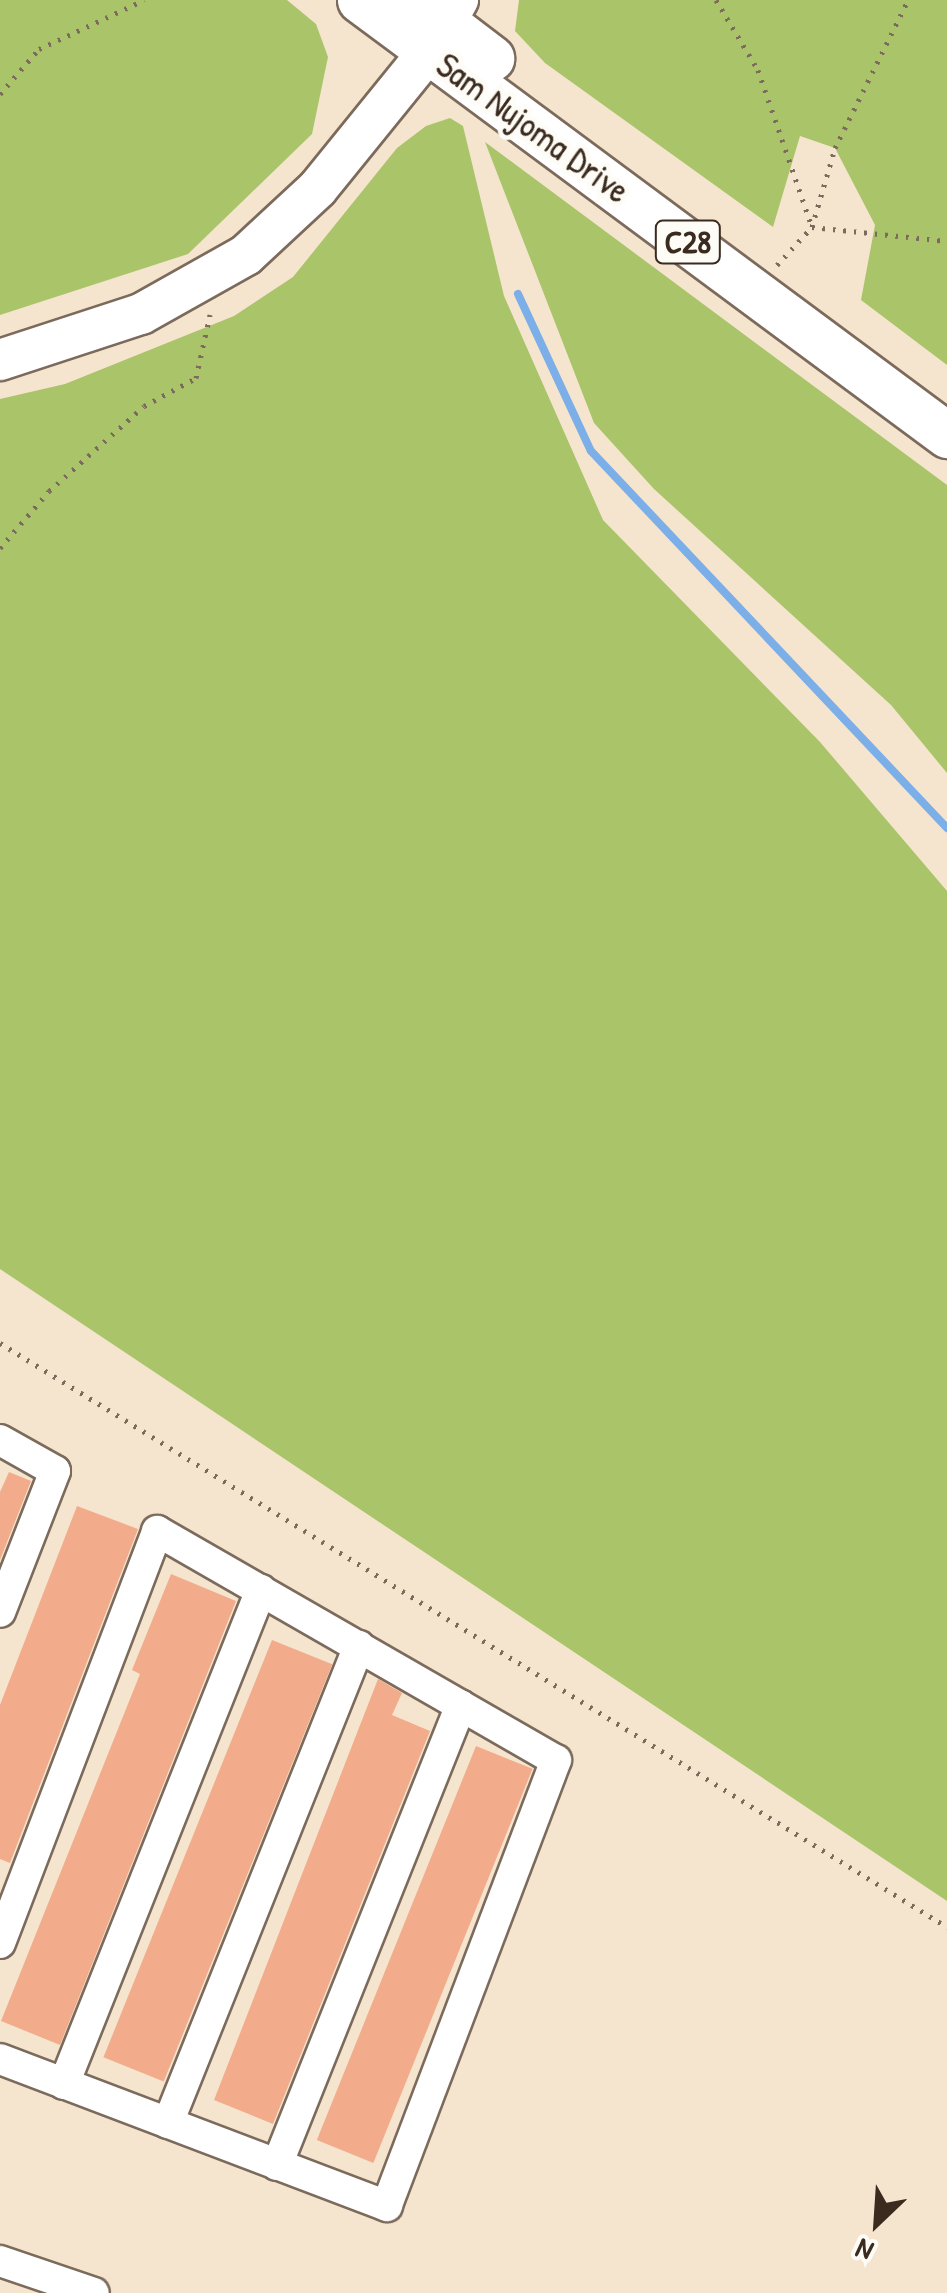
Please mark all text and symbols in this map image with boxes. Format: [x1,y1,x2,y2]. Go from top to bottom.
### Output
street label: Sam Nujoma Drive [428,44,638,212]
road number: C28 [653,215,723,269]
north arrow [827,2173,927,2273]
text: N [850,2230,879,2271]

